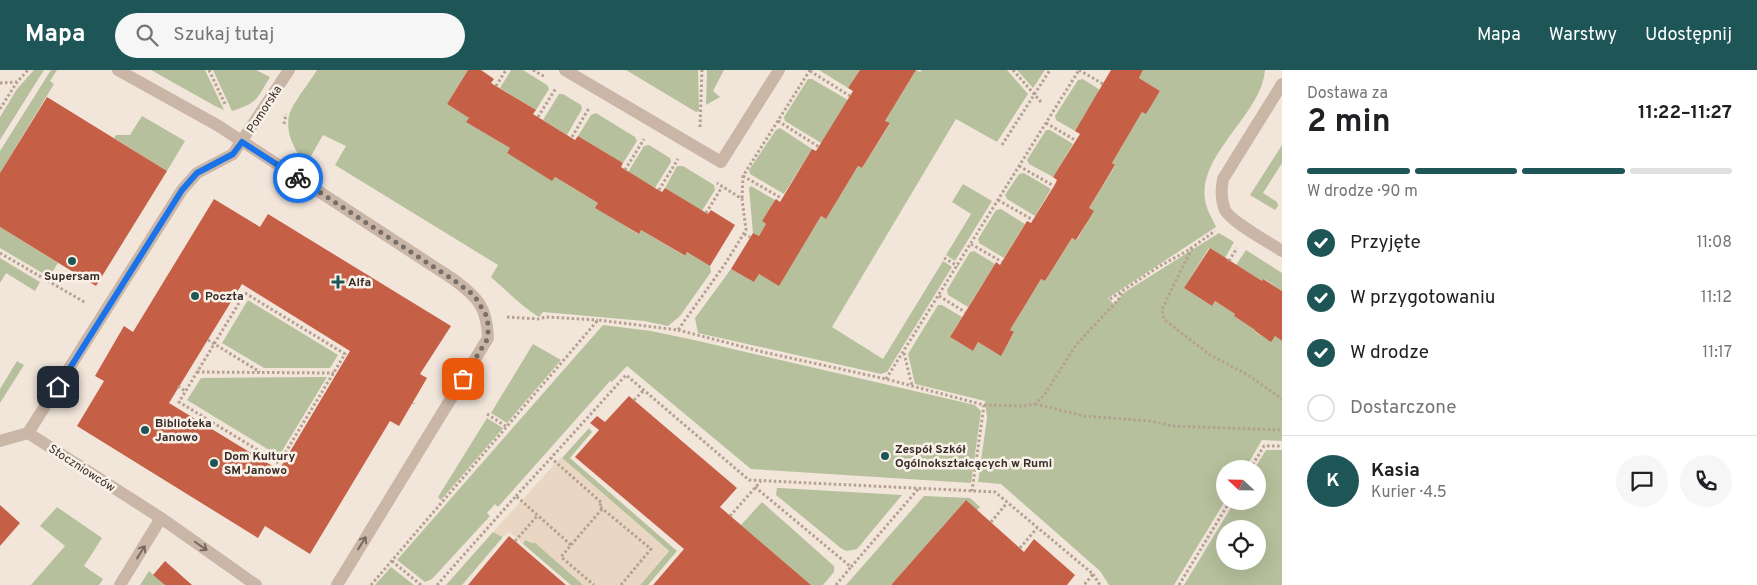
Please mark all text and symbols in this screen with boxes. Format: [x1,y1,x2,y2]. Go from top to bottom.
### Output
search box [115,13,465,58]
text: Mapa [25,20,85,50]
icon: search [133,21,161,49]
text: Szukaj tutaj [173,23,274,47]
text: Mapa [1477,24,1521,47]
text: Warstwy [1549,24,1617,47]
text: Udostępnij [1645,24,1732,47]
street label: Pomorska [243,83,286,136]
text: Dostawa za [1307,84,1388,104]
text: 11:22–11:27 [1638,101,1732,125]
text: 2 min [1307,103,1391,143]
courier [273,153,323,203]
icon: bike [284,164,312,192]
text: W drodze · 90 m [1307,182,1418,202]
icon: check [1307,229,1335,257]
text: Przyjęte [1350,231,1421,255]
text: 11:08 [1696,233,1732,253]
marker: Supersam [66,255,78,267]
place label: Supersam [44,269,100,285]
place label: Alfa [348,275,371,291]
marker: Alfa [332,276,344,288]
icon: check [1307,284,1335,312]
text: W przygotowaniu [1350,286,1496,310]
text: 11:12 [1701,288,1732,308]
place label: Poczta [205,289,244,305]
marker: Poczta [189,290,201,302]
icon: check [1307,339,1335,367]
text: W drodze [1350,341,1429,365]
text: 11:17 [1702,343,1732,363]
pin [442,358,484,400]
icon: bag [449,365,477,393]
pin [37,366,79,408]
icon: home [44,373,72,401]
text: Dostarczone [1350,396,1456,420]
place label: Biblioteka Janowo [155,416,212,446]
marker: Biblioteka Janowo [139,424,151,436]
street label: Stoczniowców [45,441,118,497]
place label: Zespół Szkół Ogólnokształcących w Rumi [895,442,1052,472]
place label: Dom Kultury SM Janowo [224,449,295,479]
marker: Zespół Szkół Ogólnokształcących w Rumi [879,450,891,462]
button: chat [1616,455,1668,507]
button: phone [1680,455,1732,507]
marker: Dom Kultury SM Janowo [208,457,220,469]
text: Kasia [1371,459,1420,483]
north arrow [1216,460,1266,510]
map controls [1216,460,1266,570]
text: K [1326,469,1340,493]
text: Kurier · 4.5 [1371,483,1447,503]
button: locate [1216,520,1266,570]
one-way arrow [358,537,368,551]
one-way arrow [194,541,208,551]
one-way arrow [136,545,146,559]

